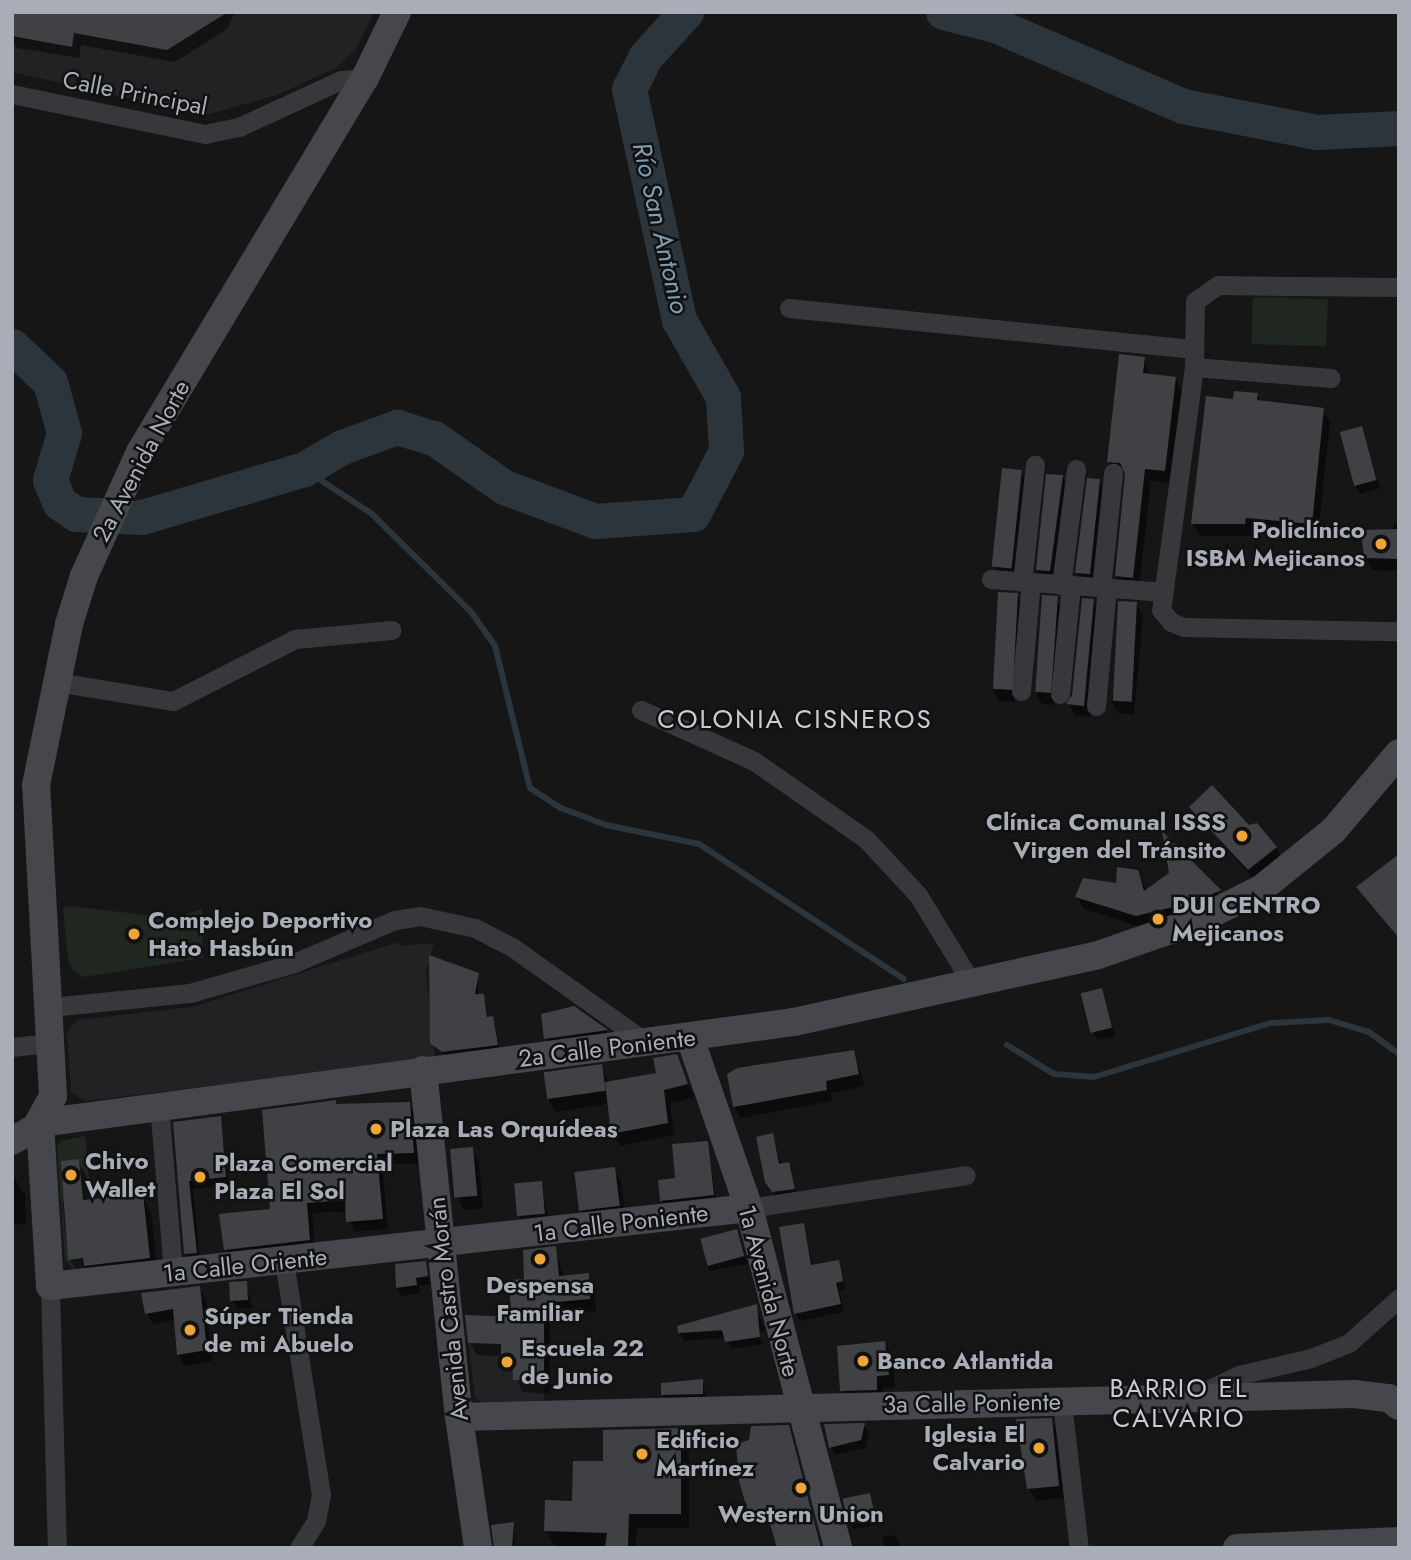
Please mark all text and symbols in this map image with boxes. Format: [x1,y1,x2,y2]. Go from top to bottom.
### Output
street label: Calle Principal [60,65,210,121]
water label: Río San Antonio [625,139,695,317]
street label: 2a Avenida Norte [86,375,196,547]
place label: Policlínico ISBM Mejicanos [1186,516,1365,572]
marker: Policlínico ISBM Mejicanos [1371,534,1391,554]
district label: COLONIA CISNEROS [659,704,931,736]
place label: Clínica Comunal ISSS Virgen del Tránsito [986,808,1226,864]
marker: Clínica Comunal ISSS Virgen del Tránsito [1232,826,1252,846]
place label: DUI CENTRO Mejicanos [1172,891,1320,947]
place label: Complejo Deportivo Hato Hasbún [148,906,372,962]
marker: DUI CENTRO Mejicanos [1150,911,1166,927]
marker: Complejo Deportivo Hato Hasbún [126,926,142,942]
street label: 2a Calle Poniente [517,1023,697,1073]
place label: Plaza Las Orquídeas [390,1115,618,1143]
marker: Plaza Las Orquídeas [368,1121,384,1137]
place label: Chivo Wallet [85,1147,155,1203]
place label: Plaza Comercial Plaza El Sol [214,1149,393,1205]
marker: Chivo Wallet [63,1167,79,1183]
marker: Plaza Comercial Plaza El Sol [192,1169,208,1185]
street label: Avenida Castro Morán [422,1196,474,1422]
street label: 1a Calle Poniente [532,1198,710,1248]
street label: 1a Avenida Norte [732,1202,806,1380]
street label: 1a Calle Oriente [162,1242,328,1288]
marker: Despensa Familiar [532,1251,548,1267]
place label: Despensa Familiar [486,1271,594,1327]
place label: Súper Tienda de mi Abuelo [204,1302,354,1358]
marker: Súper Tienda de mi Abuelo [182,1322,198,1338]
place label: Escuela 22 de Junio [521,1334,644,1390]
place label: Banco Atlantida [877,1347,1053,1375]
marker: Banco Atlantida [855,1353,871,1369]
marker: Escuela 22 de Junio [499,1354,515,1370]
district label: BARRIO EL CALVARIO [1111,1373,1247,1434]
street label: 3a Calle Poniente [883,1387,1061,1419]
place label: Iglesia El Calvario [924,1420,1025,1476]
place label: Edificio Martínez [656,1426,754,1482]
marker: Iglesia El Calvario [1031,1440,1047,1456]
marker: Edificio Martínez [634,1446,650,1462]
marker: Western Union [793,1480,809,1496]
place label: Western Union [718,1500,884,1528]

